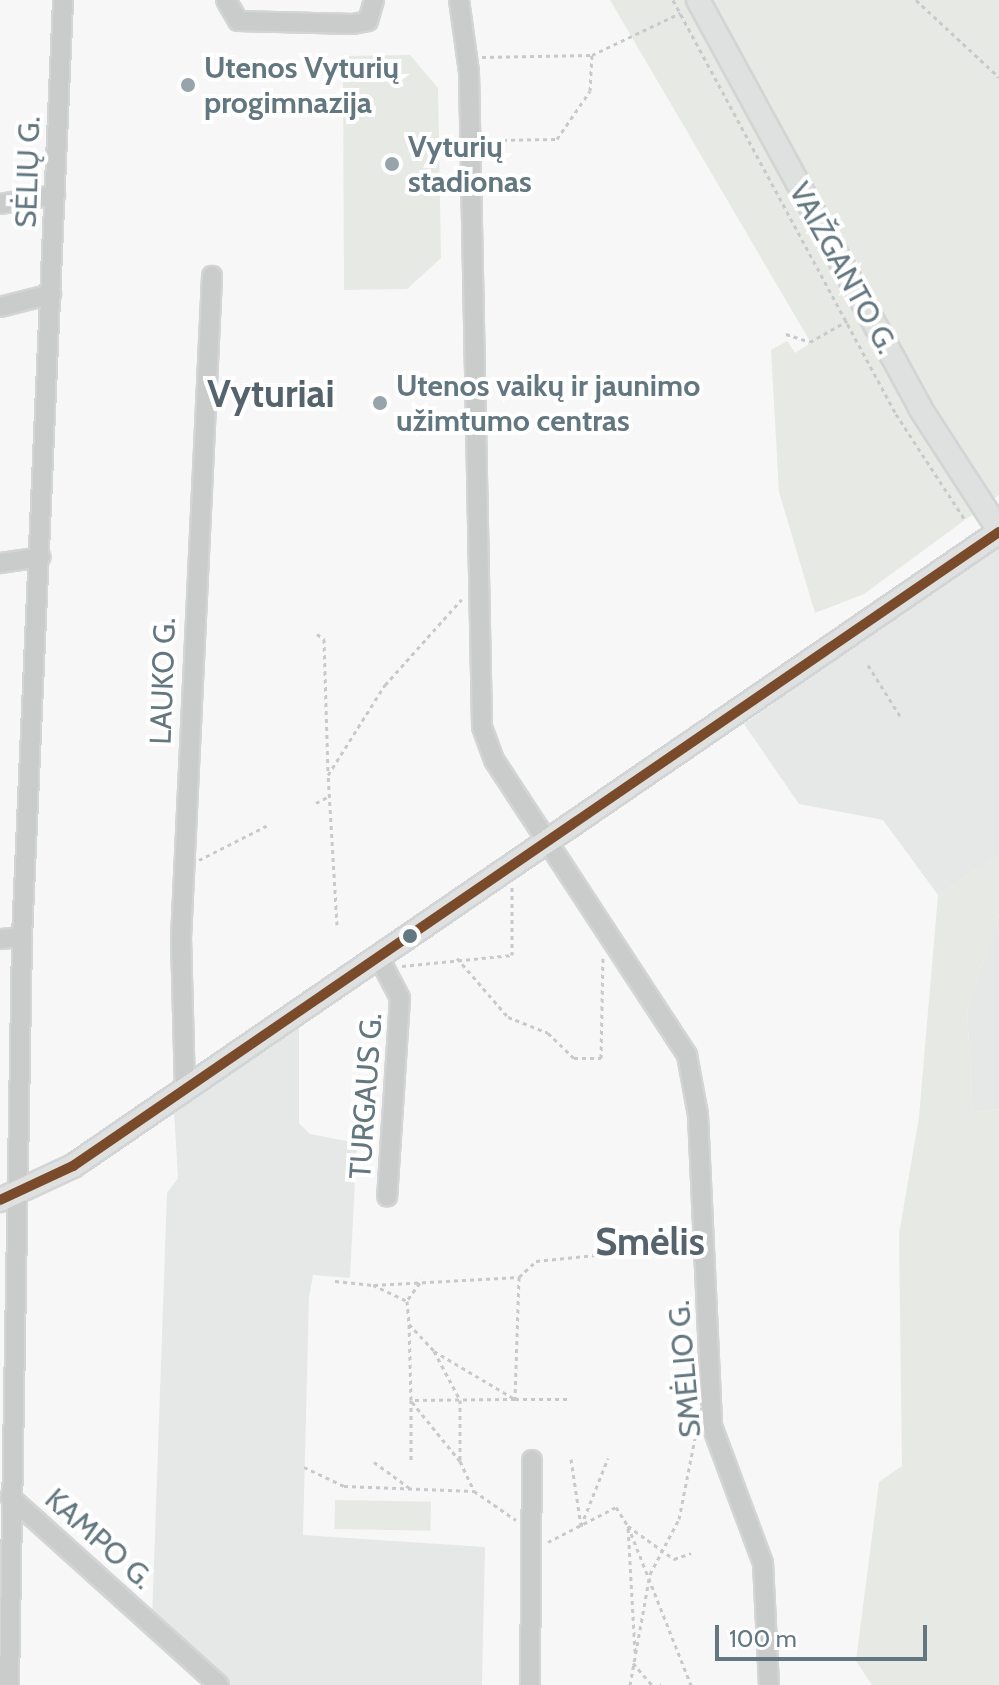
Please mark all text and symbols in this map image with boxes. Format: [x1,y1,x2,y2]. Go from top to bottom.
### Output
place label: Utenos Vyturių progimnazija [204,50,399,120]
marker: Utenos Vyturių progimnazija [179,76,197,94]
street label: SĖLIŲ G. [8,116,48,228]
place label: Vyturių stadionas [408,129,532,200]
marker: Vyturių stadionas [383,155,401,173]
street label: VAIŽGANTO G. [781,176,905,360]
place label: Utenos vaikų ir jaunimo užimtumo centras [396,368,700,438]
district label: Vyturiai [207,371,335,417]
marker: Utenos vaikų ir jaunimo užimtumo centras [371,394,389,412]
street label: LAUKO G. [143,617,183,745]
unlabelled marker [402,928,418,944]
street label: TURGAUS G. [342,1012,390,1180]
district label: Smėlis [595,1219,705,1265]
street label: SMĖLIO G. [661,1299,709,1439]
street label: KAMPO G. [38,1481,160,1597]
scale bar [719,1609,931,1659]
text: 100 m [729,1624,797,1653]

